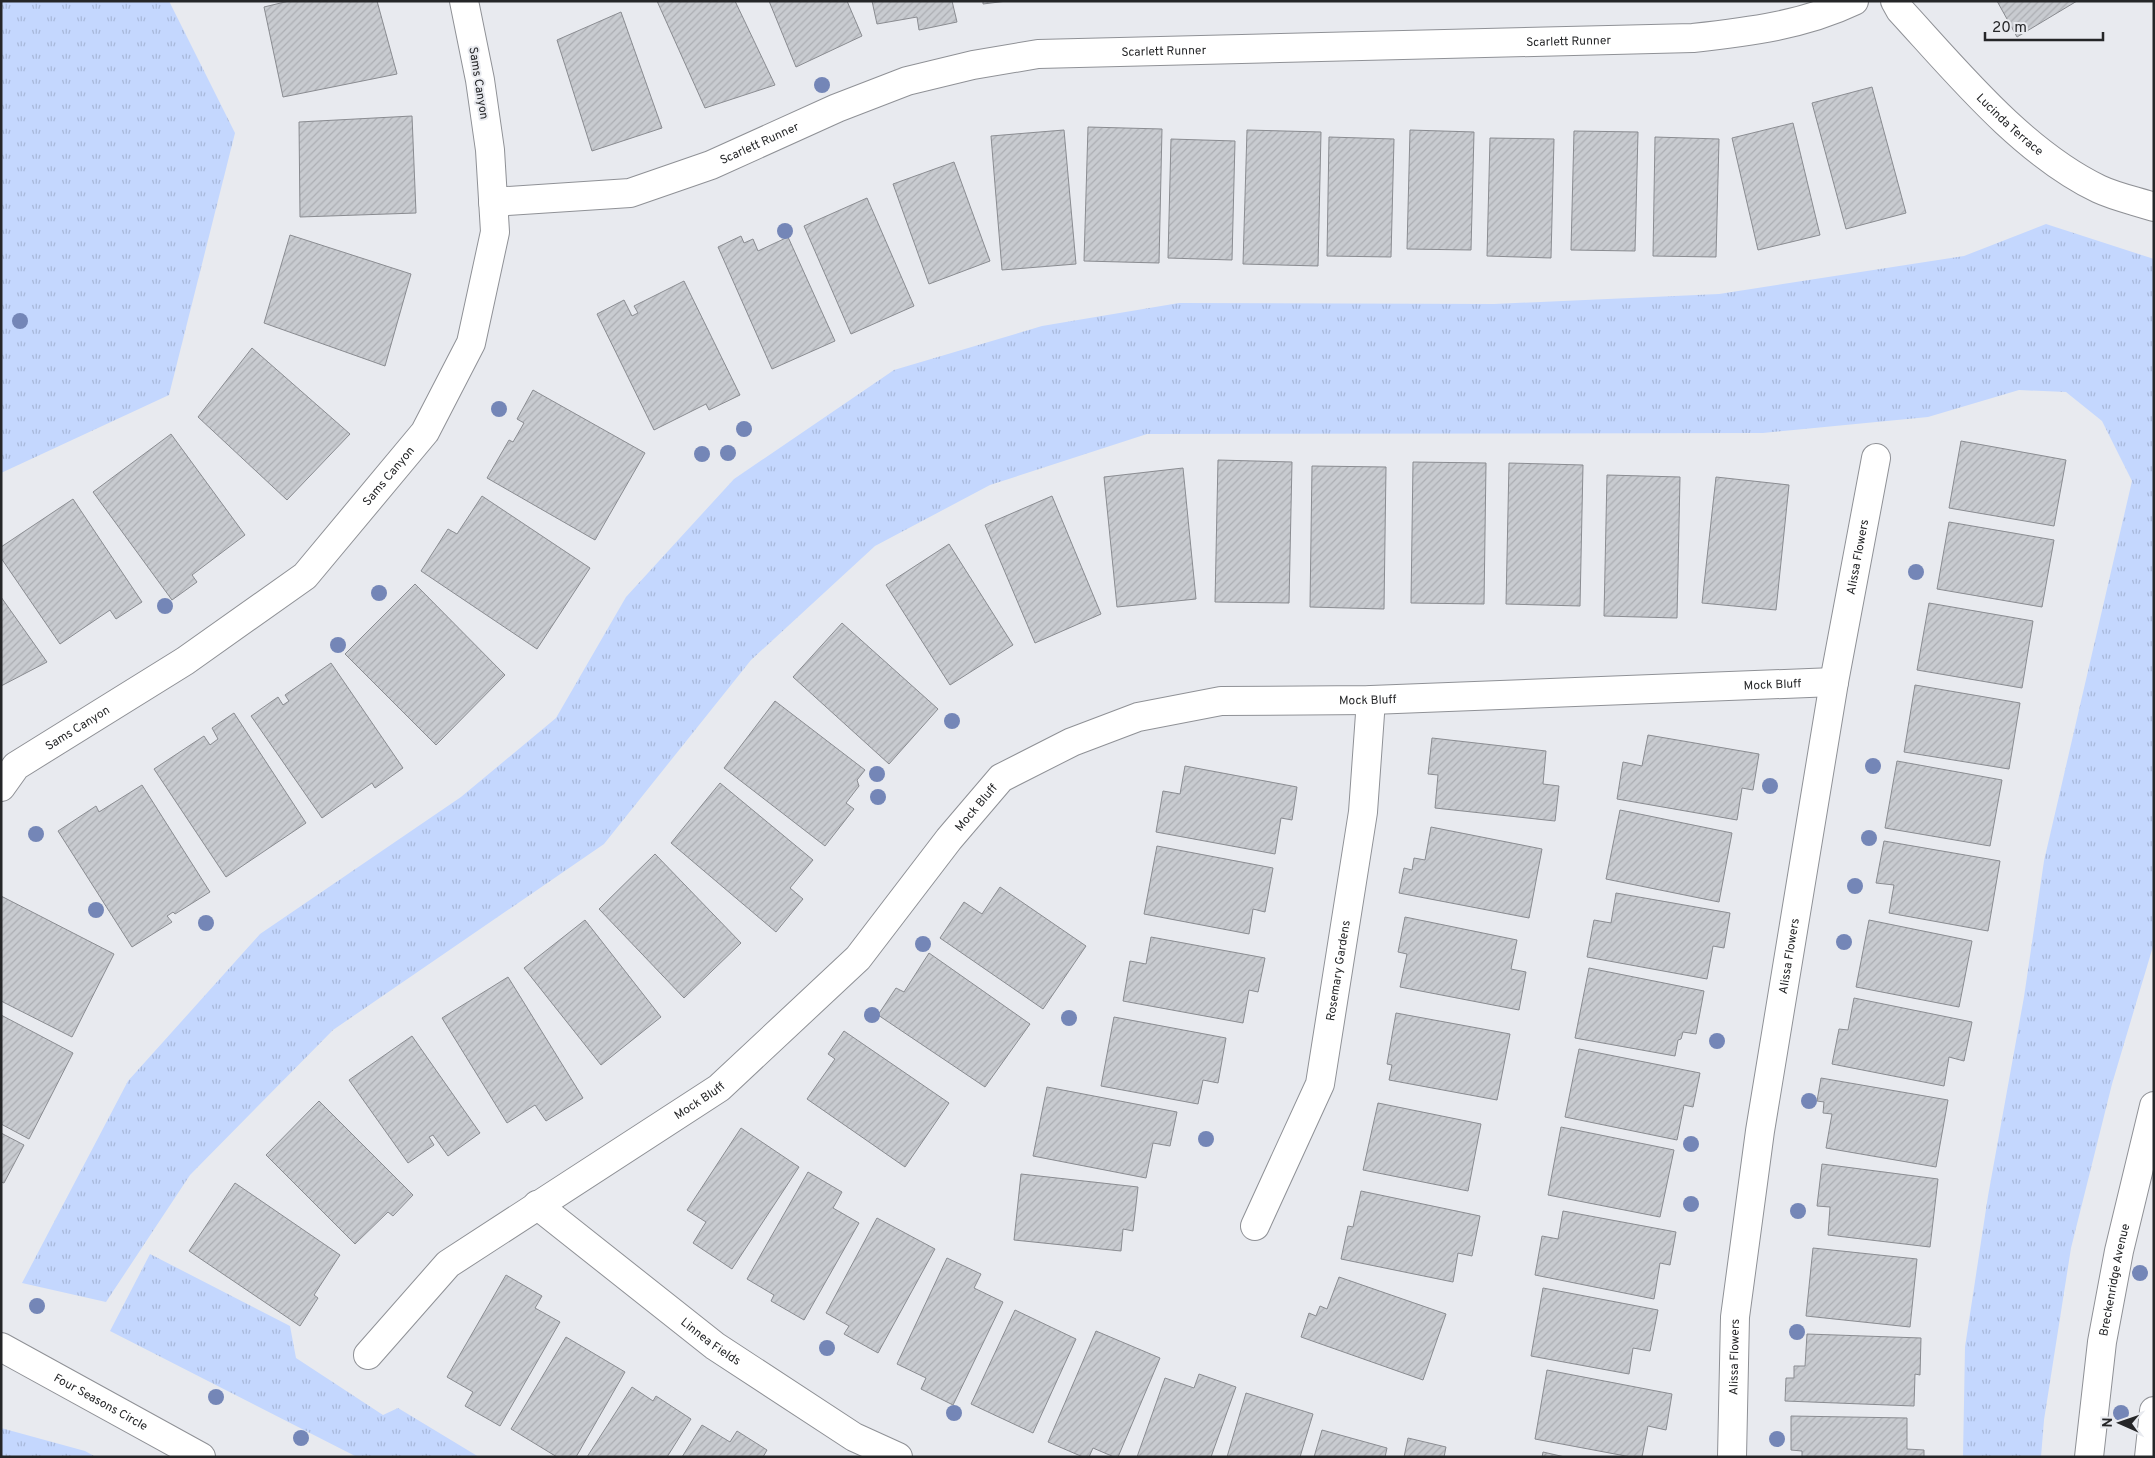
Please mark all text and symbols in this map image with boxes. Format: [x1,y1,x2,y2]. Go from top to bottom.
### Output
scale bar [1985,10,2102,42]
text: 20 m [1992,19,2027,38]
street label: Scarlett Runner [1526,33,1612,51]
street label: Scarlett Runner [1121,43,1207,61]
street label: Sams Canyon [464,46,492,120]
street label: Lucinda Terrace [1972,90,2046,160]
street label: Scarlett Runner [718,119,802,169]
street label: Sams Canyon [360,443,419,510]
street label: Alissa Flowers [1844,518,1873,596]
street label: Mock Bluff [1743,676,1802,695]
street label: Mock Bluff [1339,692,1397,709]
street label: Sams Canyon [43,703,113,755]
street label: Mock Bluff [952,781,1002,835]
street label: Alissa Flowers [1776,917,1804,995]
street label: Rosemary Gardens [1323,919,1355,1022]
street label: Mock Bluff [671,1079,729,1124]
street label: Breckenridge Avenue [2096,1222,2134,1338]
street label: Linnea Fields [677,1315,743,1370]
street label: Alissa Flowers [1726,1319,1744,1395]
street label: Four Seasons Circle [51,1371,150,1435]
north arrow [2095,1398,2145,1448]
text: N [2100,1417,2117,1428]

